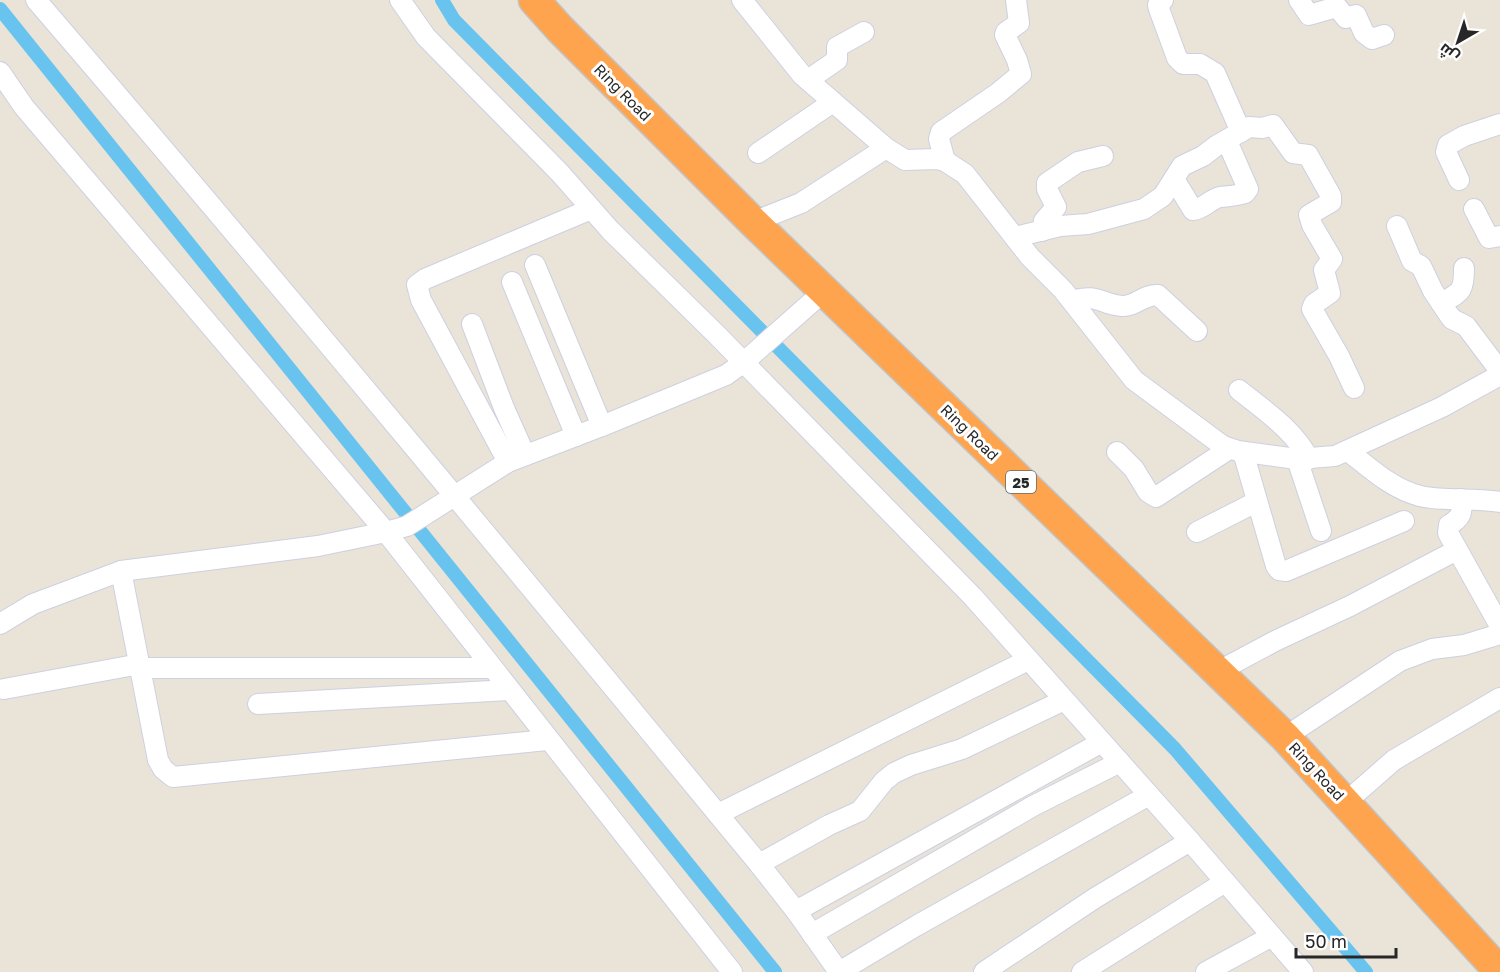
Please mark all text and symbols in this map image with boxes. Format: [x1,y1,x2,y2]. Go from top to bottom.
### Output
north arrow [1428,12,1488,72]
text: ش [1434,39,1463,68]
street label: Ring Road [591,60,655,124]
street label: Ring Road [937,400,1003,464]
road number: 25 [1006,471,1036,493]
street label: Ring Road [1285,738,1349,804]
scale bar [1296,921,1396,959]
text: 50 m [1305,930,1347,952]

